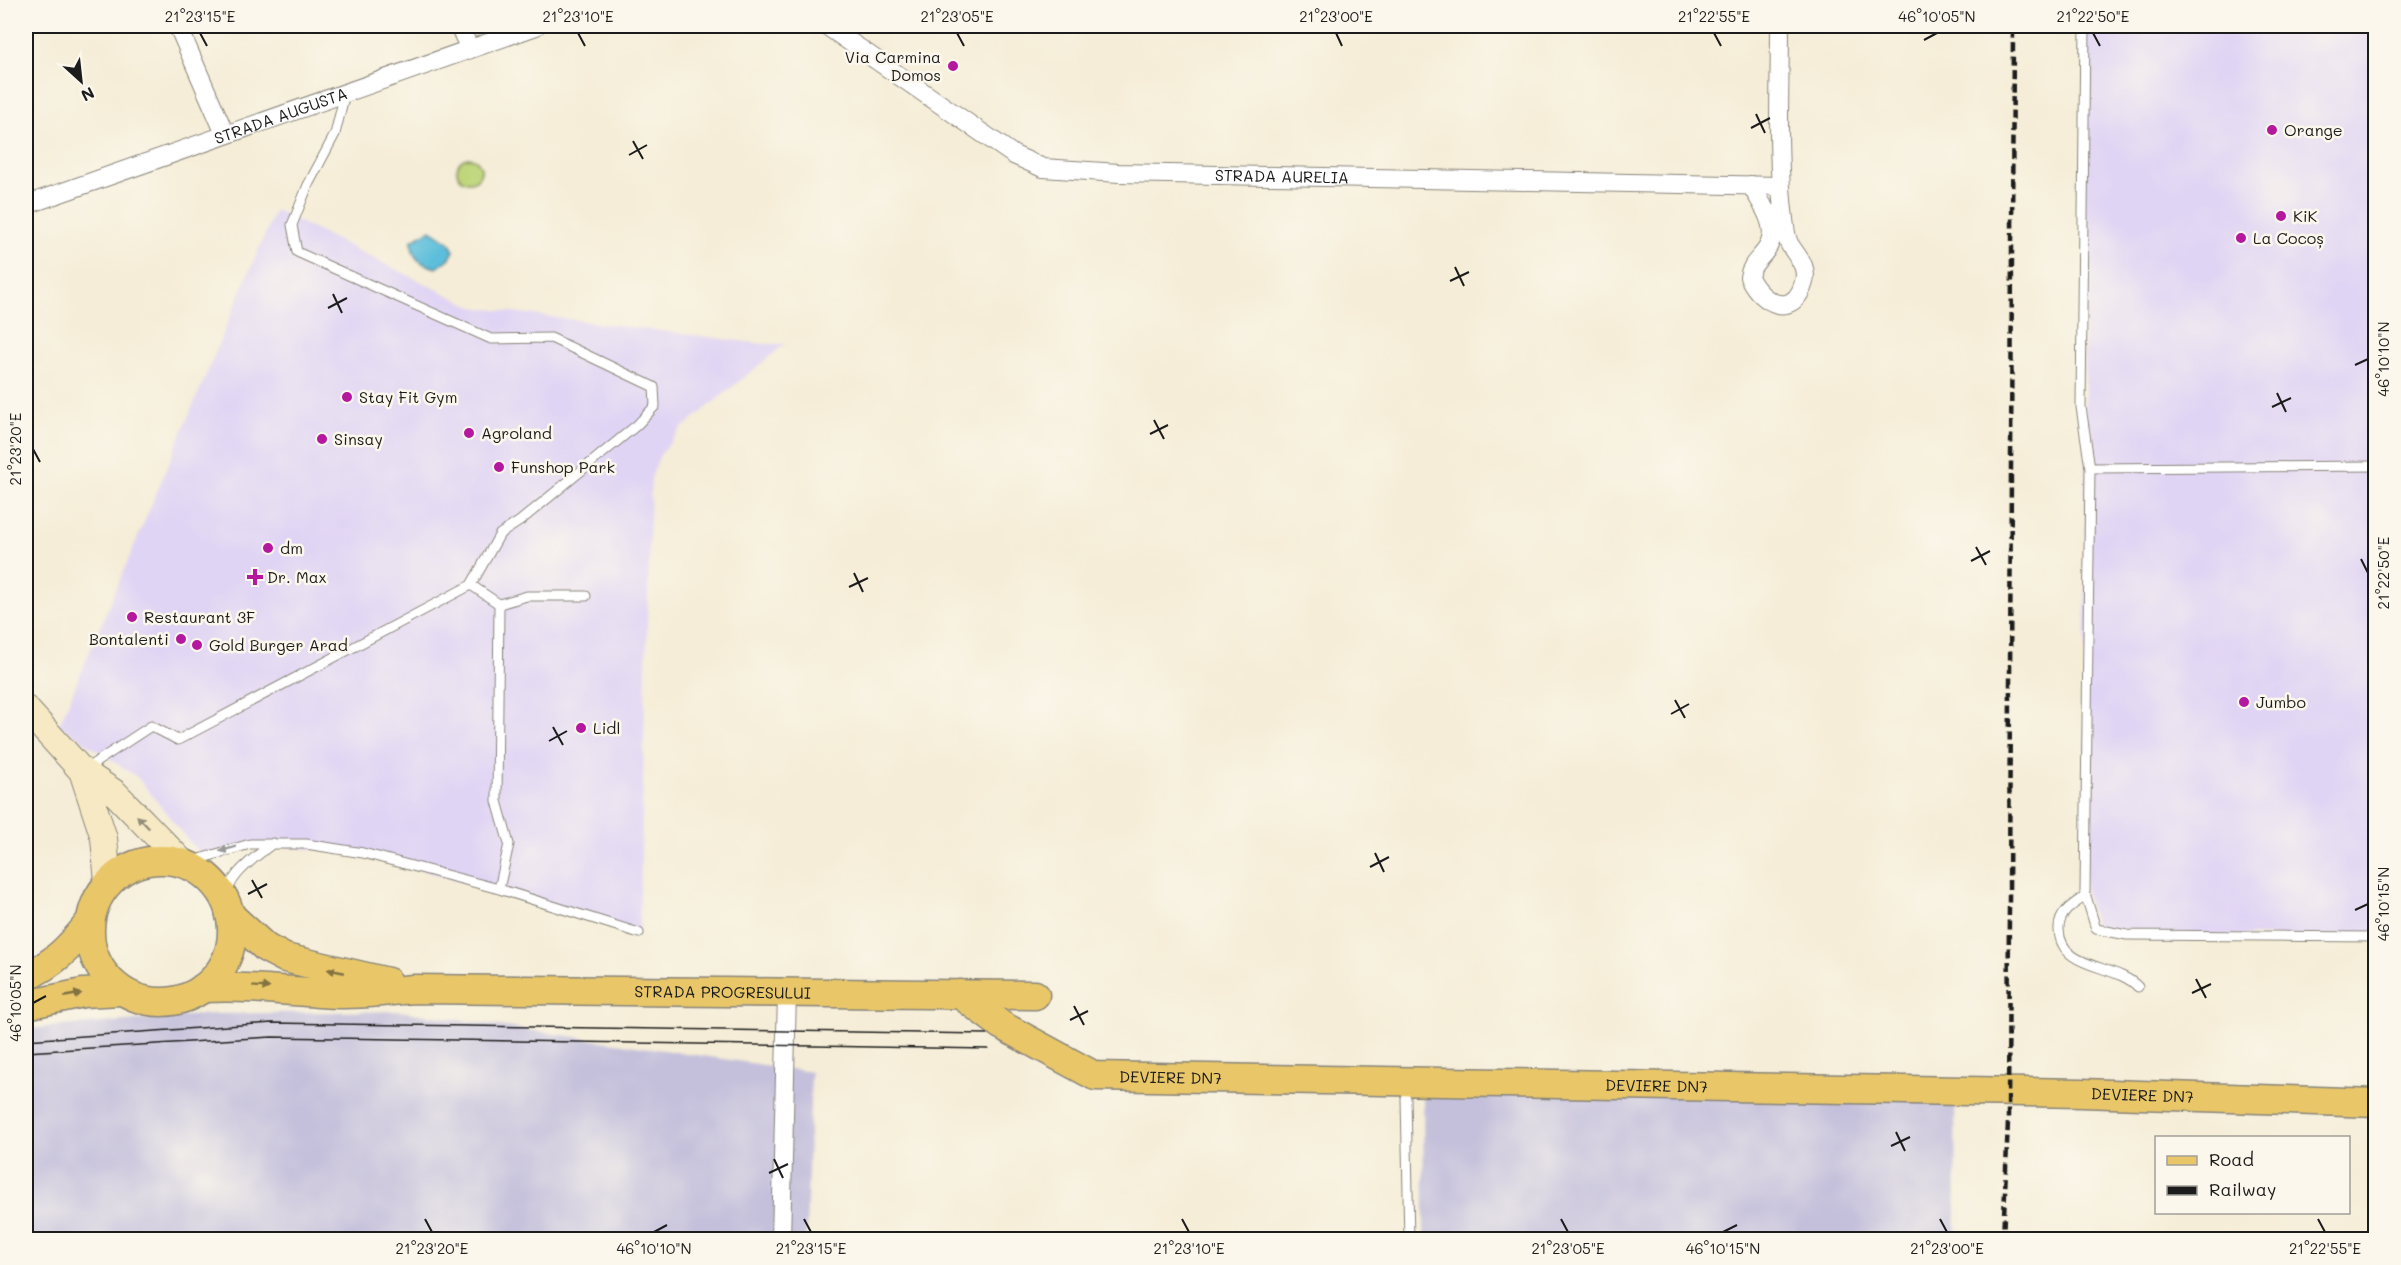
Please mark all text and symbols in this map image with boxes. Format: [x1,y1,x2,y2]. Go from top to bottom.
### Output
text: 21°23'15"E [165,6,236,26]
text: 21°23'10"E [542,6,614,26]
text: 21°23'05"E [920,6,994,26]
text: 21°23'00"E [1299,6,1373,26]
text: 21°22'55"E [1678,6,1751,26]
text: 46°10'05"N [1898,6,1976,26]
text: 21°22'50"E [2057,6,2130,26]
place label: Via Carmina Domos [845,46,941,85]
north arrow [51,51,111,111]
marker: Via Carmina Domos [946,59,960,73]
street label: STRADA AUGUSTA [211,82,350,148]
text: N [78,83,98,107]
place label: Orange [2284,119,2343,140]
marker: Orange [2265,123,2279,137]
street label: STRADA AURELIA [1215,164,1349,188]
place label: KiK [2293,205,2318,226]
marker: KiK [2274,209,2288,223]
place label: La Cocoș [2253,227,2324,249]
marker: La Cocoș [2234,231,2248,245]
text: 46°10'10"N [2373,321,2393,397]
place label: Stay Fit Gym [359,386,457,407]
marker: Stay Fit Gym [340,390,354,404]
text: 21°23'20"E [5,412,25,485]
place label: Agroland [481,422,552,443]
marker: Agroland [462,426,476,440]
place label: Sinsay [334,428,383,449]
marker: Sinsay [315,432,329,446]
place label: Funshop Park [511,456,615,477]
marker: Funshop Park [492,460,506,474]
text: 21°22'50"E [2373,536,2393,609]
place label: dm [280,537,303,558]
marker: dm [261,541,275,555]
place label: Dr. Max [267,566,327,587]
marker: Dr. Max [248,570,262,584]
place label: Restaurant 3F [144,606,255,627]
marker: Restaurant 3F [125,610,139,624]
place label: Bontalenti [89,628,169,649]
marker: Bontalenti [174,632,188,646]
place label: Gold Burger Arad [209,634,348,655]
marker: Gold Burger Arad [190,638,204,652]
place label: Jumbo [2256,691,2306,712]
marker: Jumbo [2237,695,2251,709]
place label: Lidl [593,717,620,738]
marker: Lidl [574,721,588,735]
one-way arrow [136,815,150,829]
one-way arrow [219,845,237,854]
text: 46°10'15"N [2373,867,2393,941]
text: 46°10'05"N [5,964,25,1042]
one-way arrow [326,966,345,975]
street label: STRADA PROGRESULUI [634,980,811,1003]
one-way arrow [252,982,271,992]
one-way arrow [64,990,83,999]
street label: DEVIERE DN7 [1119,1065,1222,1088]
street label: DEVIERE DN7 [1605,1074,1708,1097]
street label: DEVIERE DN7 [2091,1082,2194,1107]
legend [2155,1136,2350,1214]
text: Road [2209,1147,2254,1171]
text: Railway [2209,1177,2276,1201]
text: 21°23'20"E [396,1238,469,1258]
text: 46°10'10"N [616,1238,692,1258]
text: 21°23'15"E [776,1238,847,1258]
text: 21°23'10"E [1153,1238,1225,1258]
text: 21°23'05"E [1531,1238,1605,1258]
text: 46°10'15"N [1686,1238,1760,1258]
text: 21°23'00"E [1910,1238,1984,1258]
text: 21°22'55"E [2289,1238,2362,1258]

